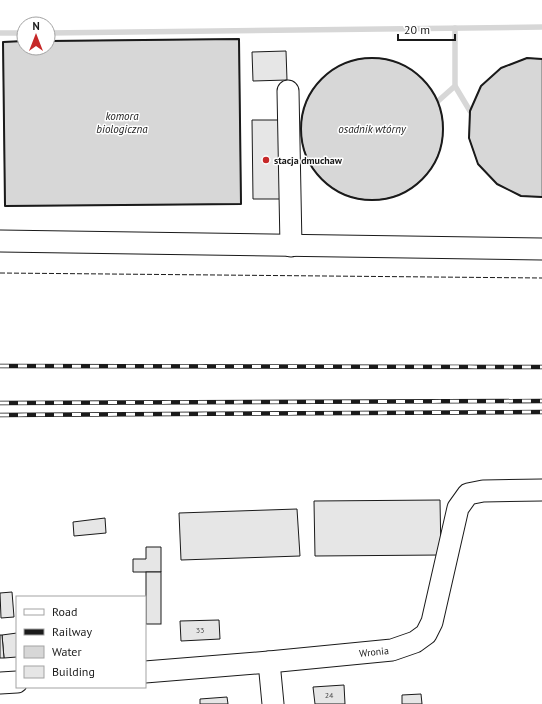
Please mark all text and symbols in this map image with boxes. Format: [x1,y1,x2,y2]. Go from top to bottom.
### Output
north arrow [16,16,56,56]
scale bar [398,16,455,42]
text: N [32,19,40,33]
text: 20 m [404,22,430,37]
water label: komora biologiczna [96,109,148,136]
water label: osadnik wtórny [338,122,407,136]
place label: stacja dmuchaw [274,154,343,167]
marker: stacja dmuchaw [261,155,271,165]
legend [16,596,146,688]
text: Road [52,604,77,619]
text: Railway [52,624,92,639]
house number: 33 [196,625,204,635]
text: Water [52,644,82,659]
street label: Wronia [359,644,390,660]
text: Building [52,664,95,679]
house number: 24 [325,690,334,700]

